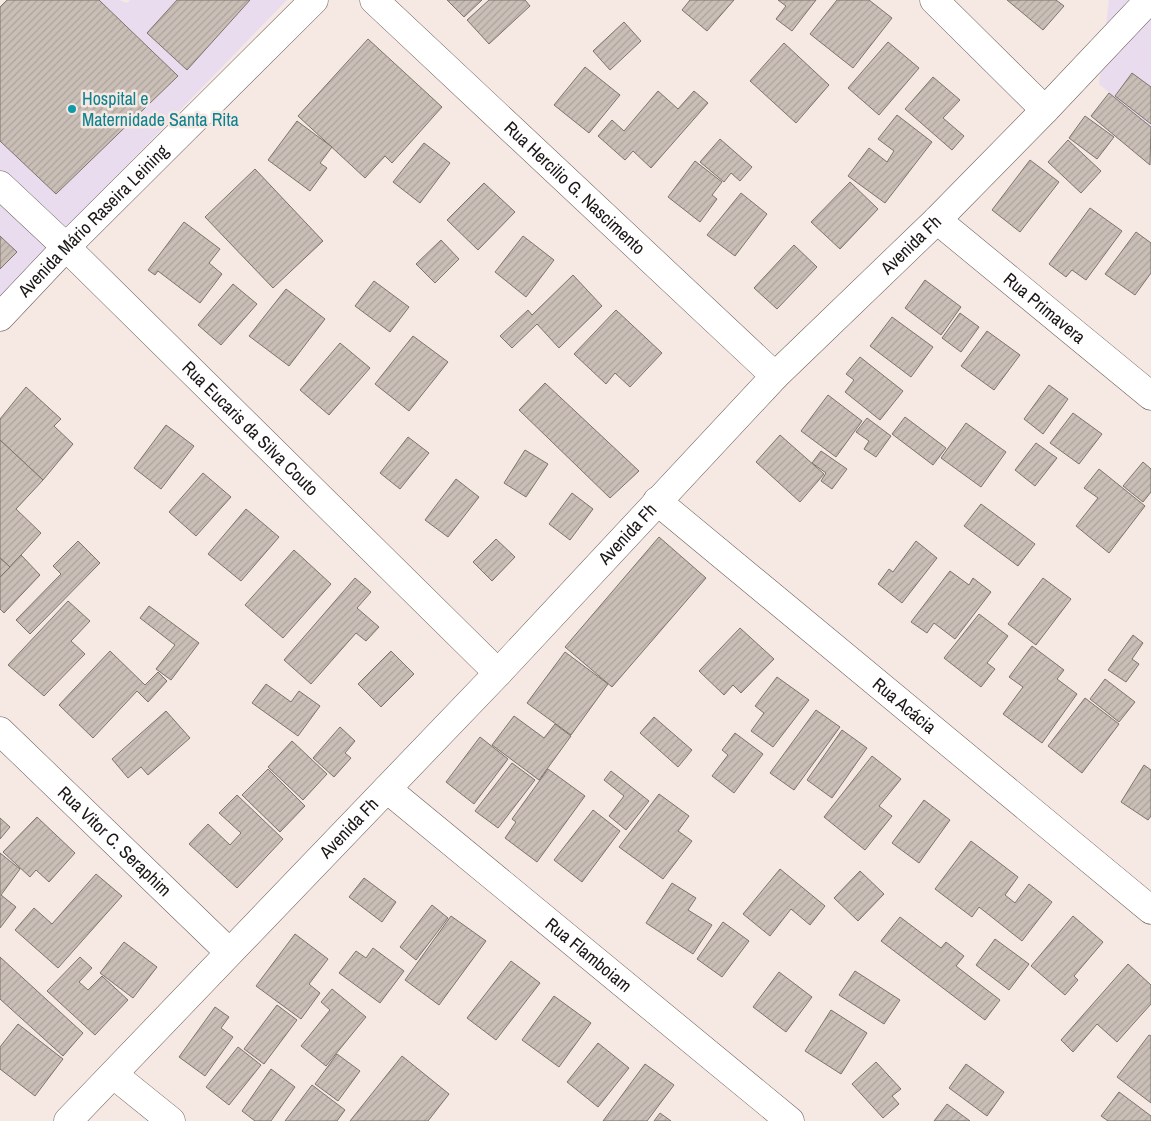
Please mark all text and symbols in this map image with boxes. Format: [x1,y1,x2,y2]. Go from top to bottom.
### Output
place label: Hospital e Maternidade Santa Rita [82,86,239,132]
marker: Hospital e Maternidade Santa Rita [66,103,78,115]
street label: Rua Hercilio G. Nascimento [499,115,651,260]
street label: Avenida Mário Raseira Leining [11,138,174,303]
street label: Avenida Fh [874,209,947,280]
street label: Rua Primavera [998,267,1091,349]
street label: Rua Eucaris da Silva Couto [177,355,324,501]
street label: Avenida Fh [592,498,662,570]
street label: Rua Acácia [867,672,942,739]
street label: Rua Vitor C. Seraphim [52,780,177,902]
street label: Avenida Fh [313,792,384,864]
street label: Rua Flamboiam [540,912,637,998]

